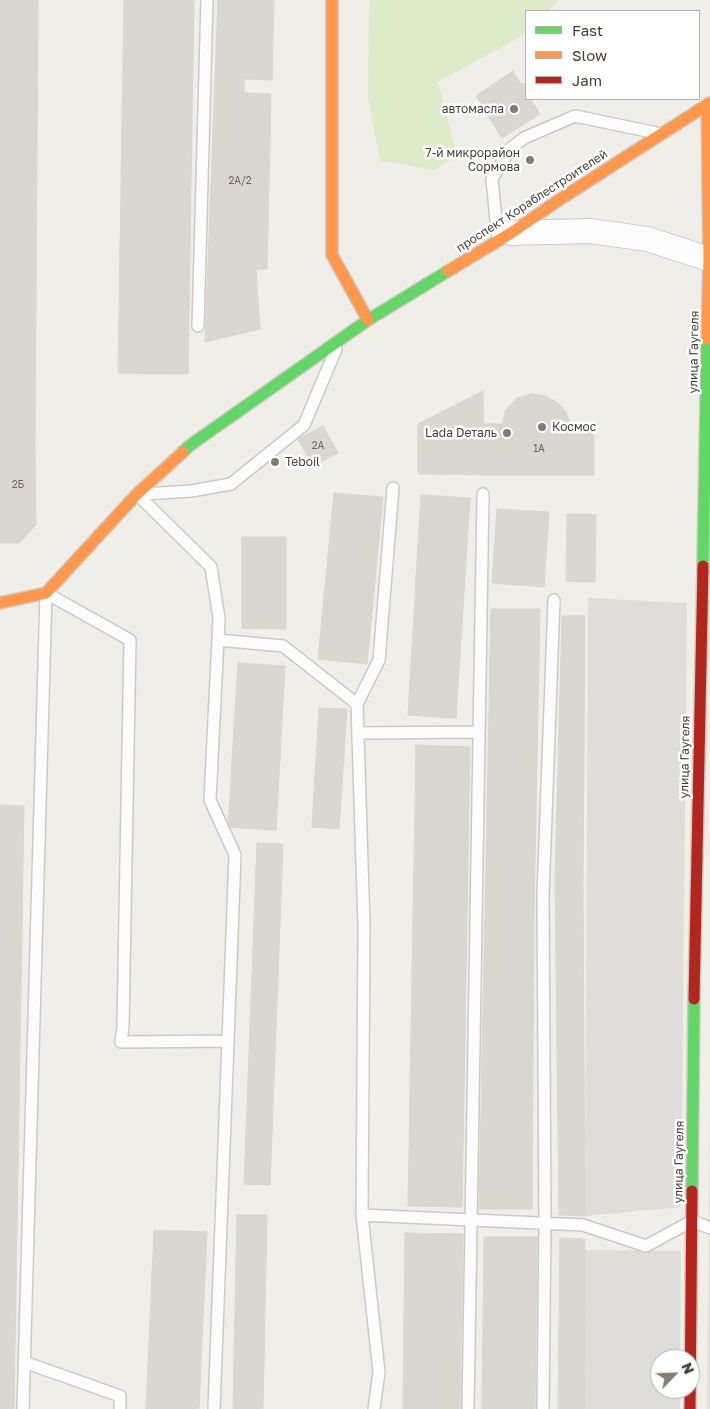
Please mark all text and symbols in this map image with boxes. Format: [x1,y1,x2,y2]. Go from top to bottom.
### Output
legend [525,10,700,100]
text: Fast [572,21,603,39]
text: Slow [572,46,607,64]
text: Jam [572,71,602,89]
place label: автомасла [442,102,504,116]
marker: автомасла [508,103,520,115]
place label: 7-й микрорайон Сормова [425,146,520,174]
street label: проспект Кораблестроителей [454,147,610,255]
marker: 7-й микрорайон Сормова [524,154,536,166]
house number: 2А/2 [228,175,252,187]
street label: улица Гаугеля [686,310,702,394]
place label: Космос [552,420,596,434]
marker: Космос [536,421,548,433]
place label: Lada Dеталь [425,426,497,440]
marker: Lada Dеталь [501,427,513,439]
house number: 2А [312,440,324,452]
house number: 1А [533,443,545,455]
place label: Teboil [285,455,320,469]
marker: Teboil [269,456,281,468]
house number: 2Б [12,479,24,491]
street label: улица Гаугеля [677,715,693,799]
street label: улица Гаугеля [671,1120,687,1204]
north arrow [650,1349,700,1399]
text: N [678,1360,698,1376]

